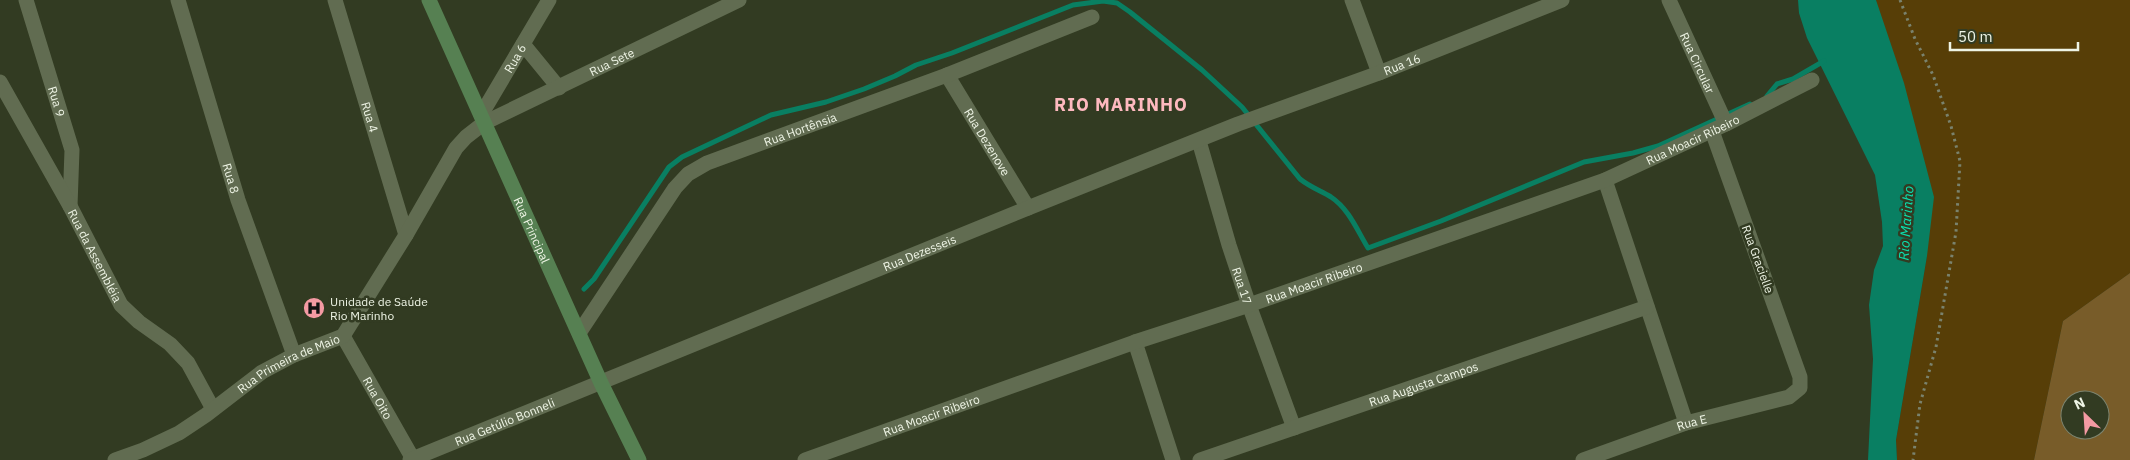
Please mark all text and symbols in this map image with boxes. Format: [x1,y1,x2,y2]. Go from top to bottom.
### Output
scale bar [1950,20,2078,52]
text: 50 m [1958,27,1993,46]
street label: Rua Circular [1677,30,1719,96]
street label: Rua 6 [500,41,529,75]
street label: Rua Sete [587,44,637,79]
street label: Rua 16 [1381,50,1422,78]
street label: Rua 9 [45,84,69,118]
district label: RIO MARINHO [1054,93,1188,116]
street label: Rua 4 [359,100,382,134]
street label: Rua Dezenove [961,105,1014,178]
street label: Rua Hortênsia [762,109,839,149]
street label: Rua Moacir Ribeiro [1643,111,1742,168]
street label: Rua 8 [220,161,243,195]
water label: Rio Marinho [1894,185,1918,261]
street label: Rua Principal [511,194,554,265]
street label: Rua da Assembléia [65,206,126,305]
street label: Rua Gracielle [1739,223,1777,296]
street label: Rua Dezesseis [881,231,958,274]
street label: Rua Moacir Ribeiro [1263,258,1364,306]
street label: Rua 17 [1229,265,1256,306]
place label: Unidade de Saúde Rio Marinho [330,294,428,323]
hospital icon: Unidade de Saúde Rio Marinho [302,296,326,320]
street label: Rua Primeira de Maio [234,330,342,396]
street label: Rua Augusta Campos [1367,358,1480,409]
street label: Rua Oito [360,374,396,422]
north arrow [2060,390,2110,440]
street label: Rua Moacir Ribeiro [881,391,982,439]
text: N [2071,393,2088,414]
street label: Rua Getúlio Bonneli [452,394,557,449]
street label: Rua E [1674,411,1708,433]

